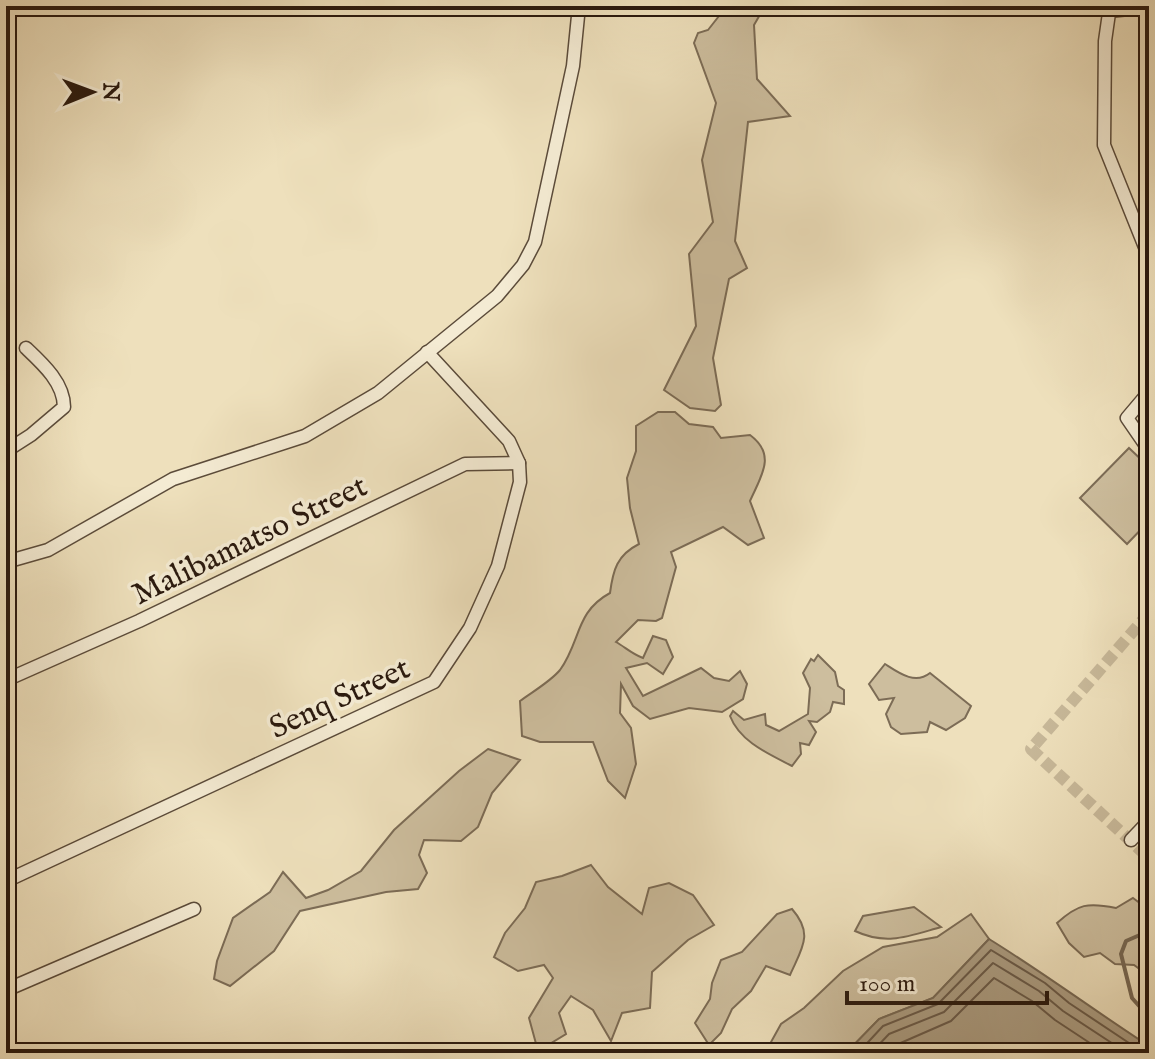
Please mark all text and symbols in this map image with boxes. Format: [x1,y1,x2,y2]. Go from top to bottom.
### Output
north arrow [52,52,132,132]
text: N [96,81,124,101]
street label: Malibamatso Street [126,467,374,616]
street label: Senq Street [263,649,417,750]
scale bar [847,955,1047,1005]
text: 100 m [859,969,915,1000]

